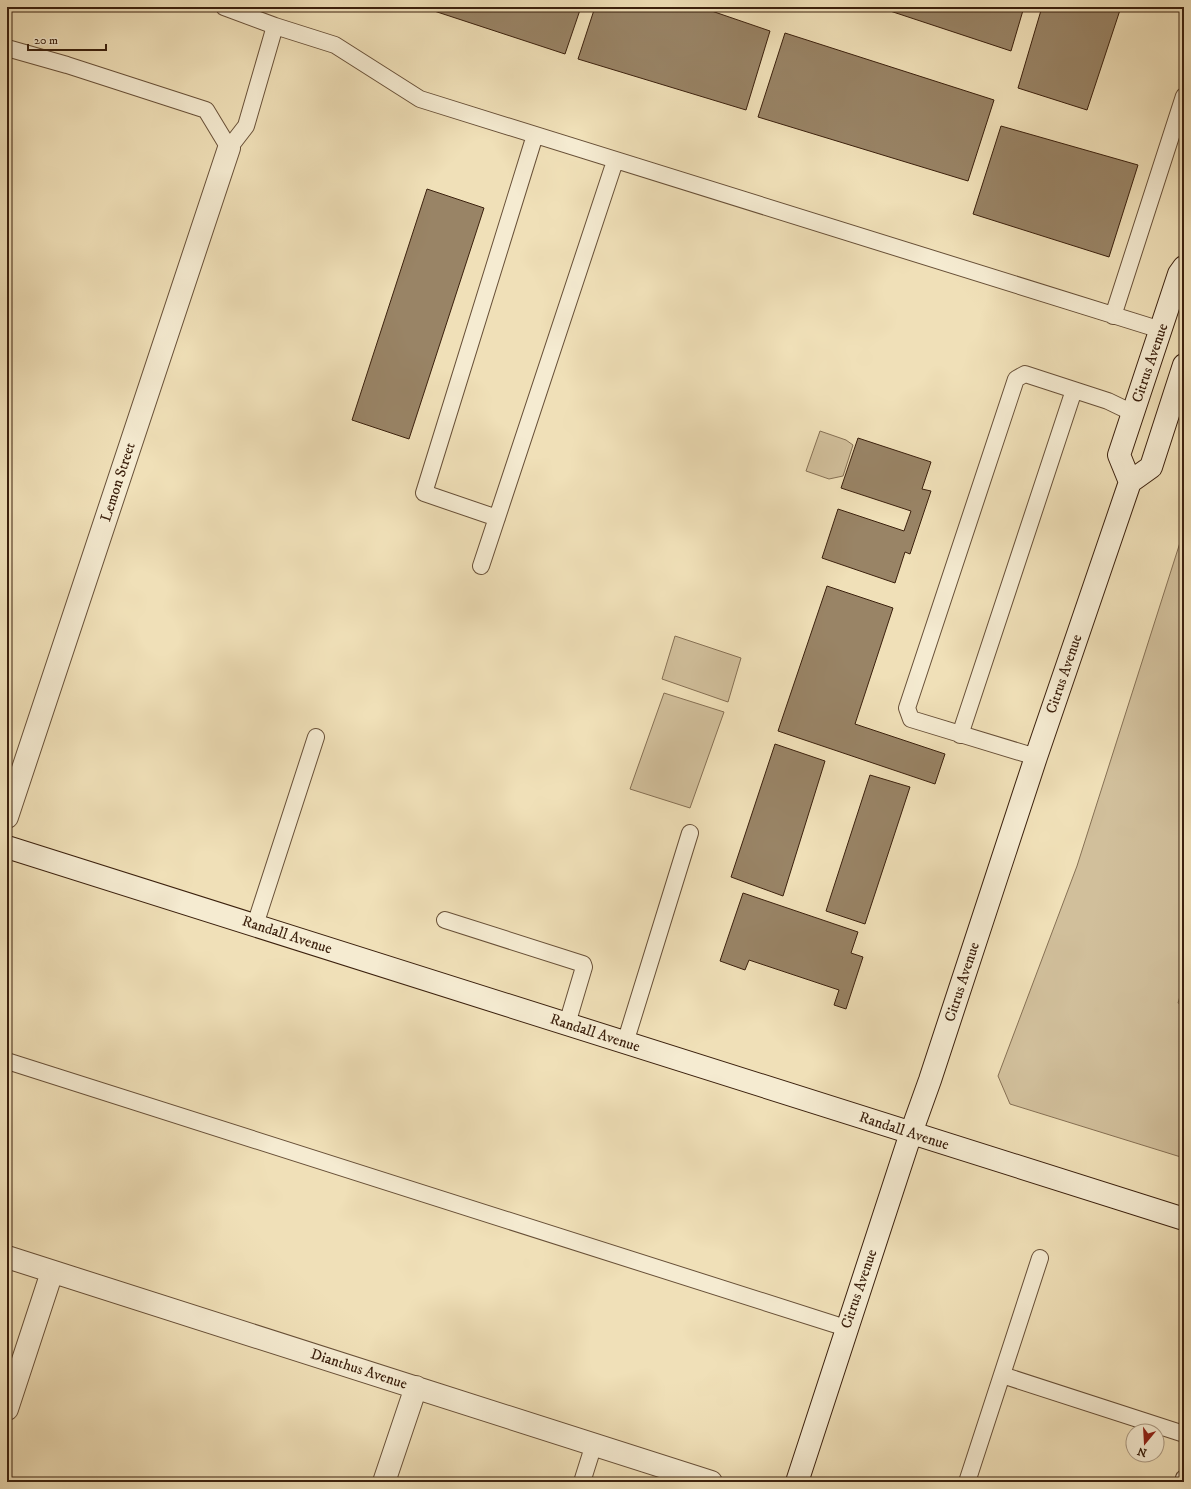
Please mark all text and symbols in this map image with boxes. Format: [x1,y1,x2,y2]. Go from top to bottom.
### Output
scale bar [28,26,106,52]
text: 20 m [34,33,58,48]
street label: Citrus Avenue [1128,321,1172,405]
street label: Lemon Street [96,440,140,524]
street label: Citrus Avenue [1042,632,1086,716]
street label: Randall Avenue [240,912,334,958]
street label: Citrus Avenue [940,940,984,1024]
street label: Randall Avenue [548,1010,642,1056]
street label: Randall Avenue [857,1108,951,1154]
street label: Citrus Avenue [837,1247,881,1331]
street label: Dianthus Avenue [308,1344,410,1394]
north arrow [1125,1423,1165,1463]
text: N [1136,1444,1149,1460]

